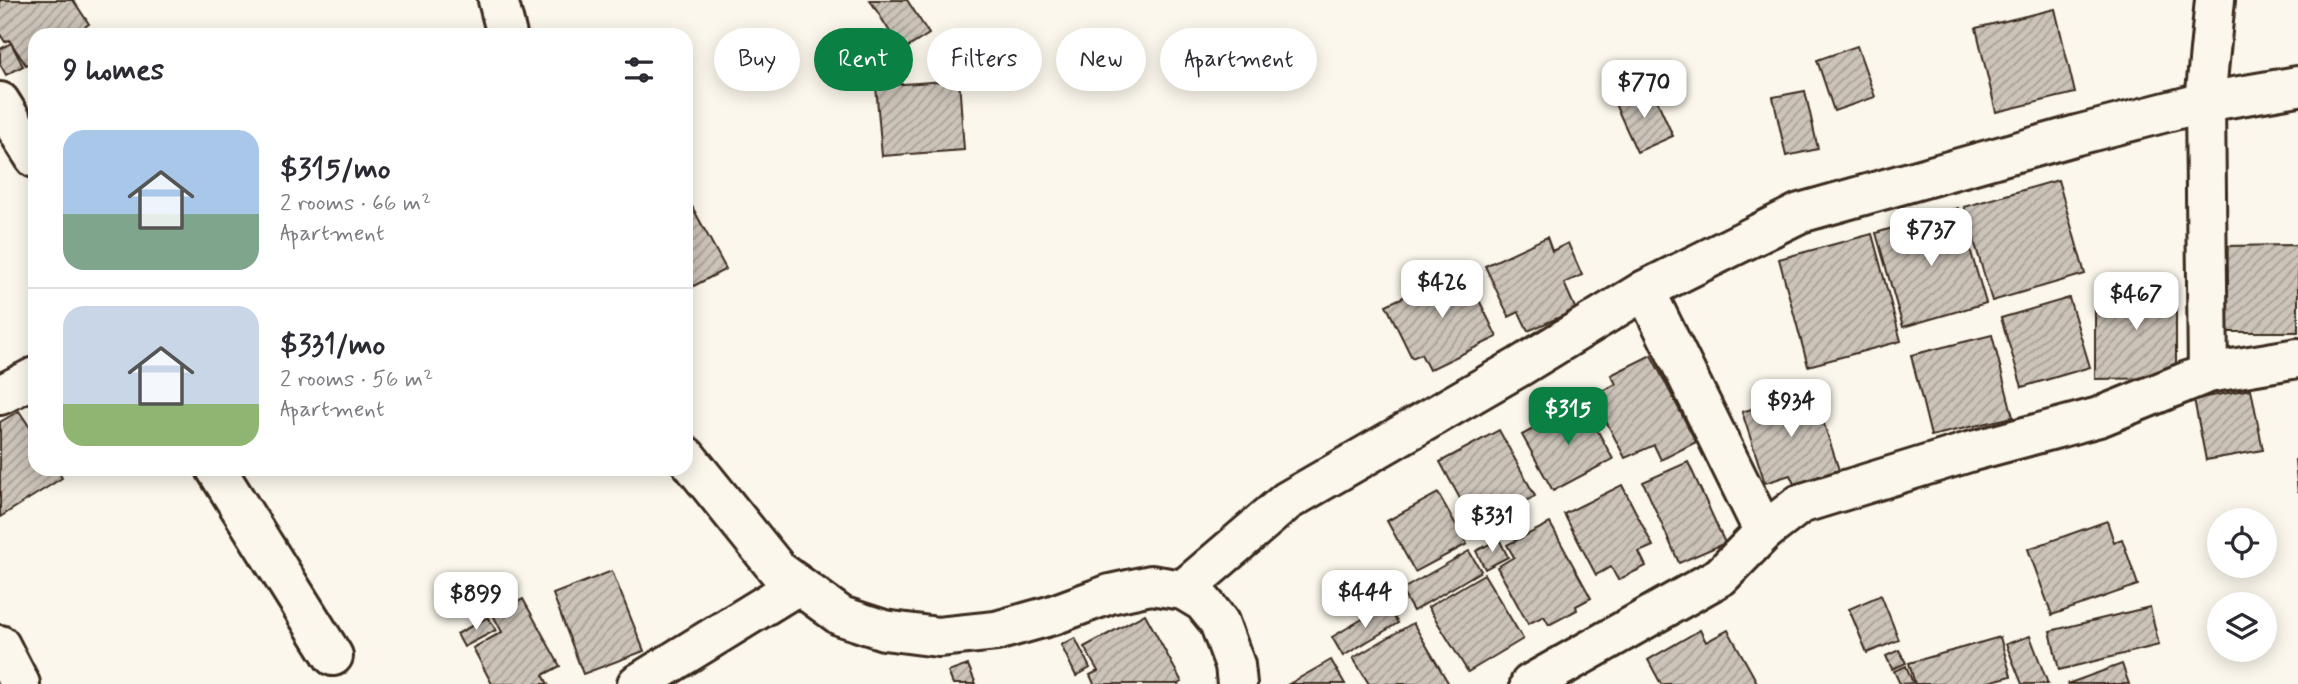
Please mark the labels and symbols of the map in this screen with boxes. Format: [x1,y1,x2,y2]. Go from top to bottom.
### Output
pin: $770 [1603,60,1685,120]
pin: $737 [1890,208,1972,268]
pin: $426 [1401,260,1483,320]
pin: $467 [2095,272,2177,332]
pin: $934 [1750,380,1832,439]
pin: $315 [1527,388,1609,447]
pin: $331 [1451,494,1533,554]
pin: $444 [1324,570,1406,630]
pin: $899 [435,572,517,632]

